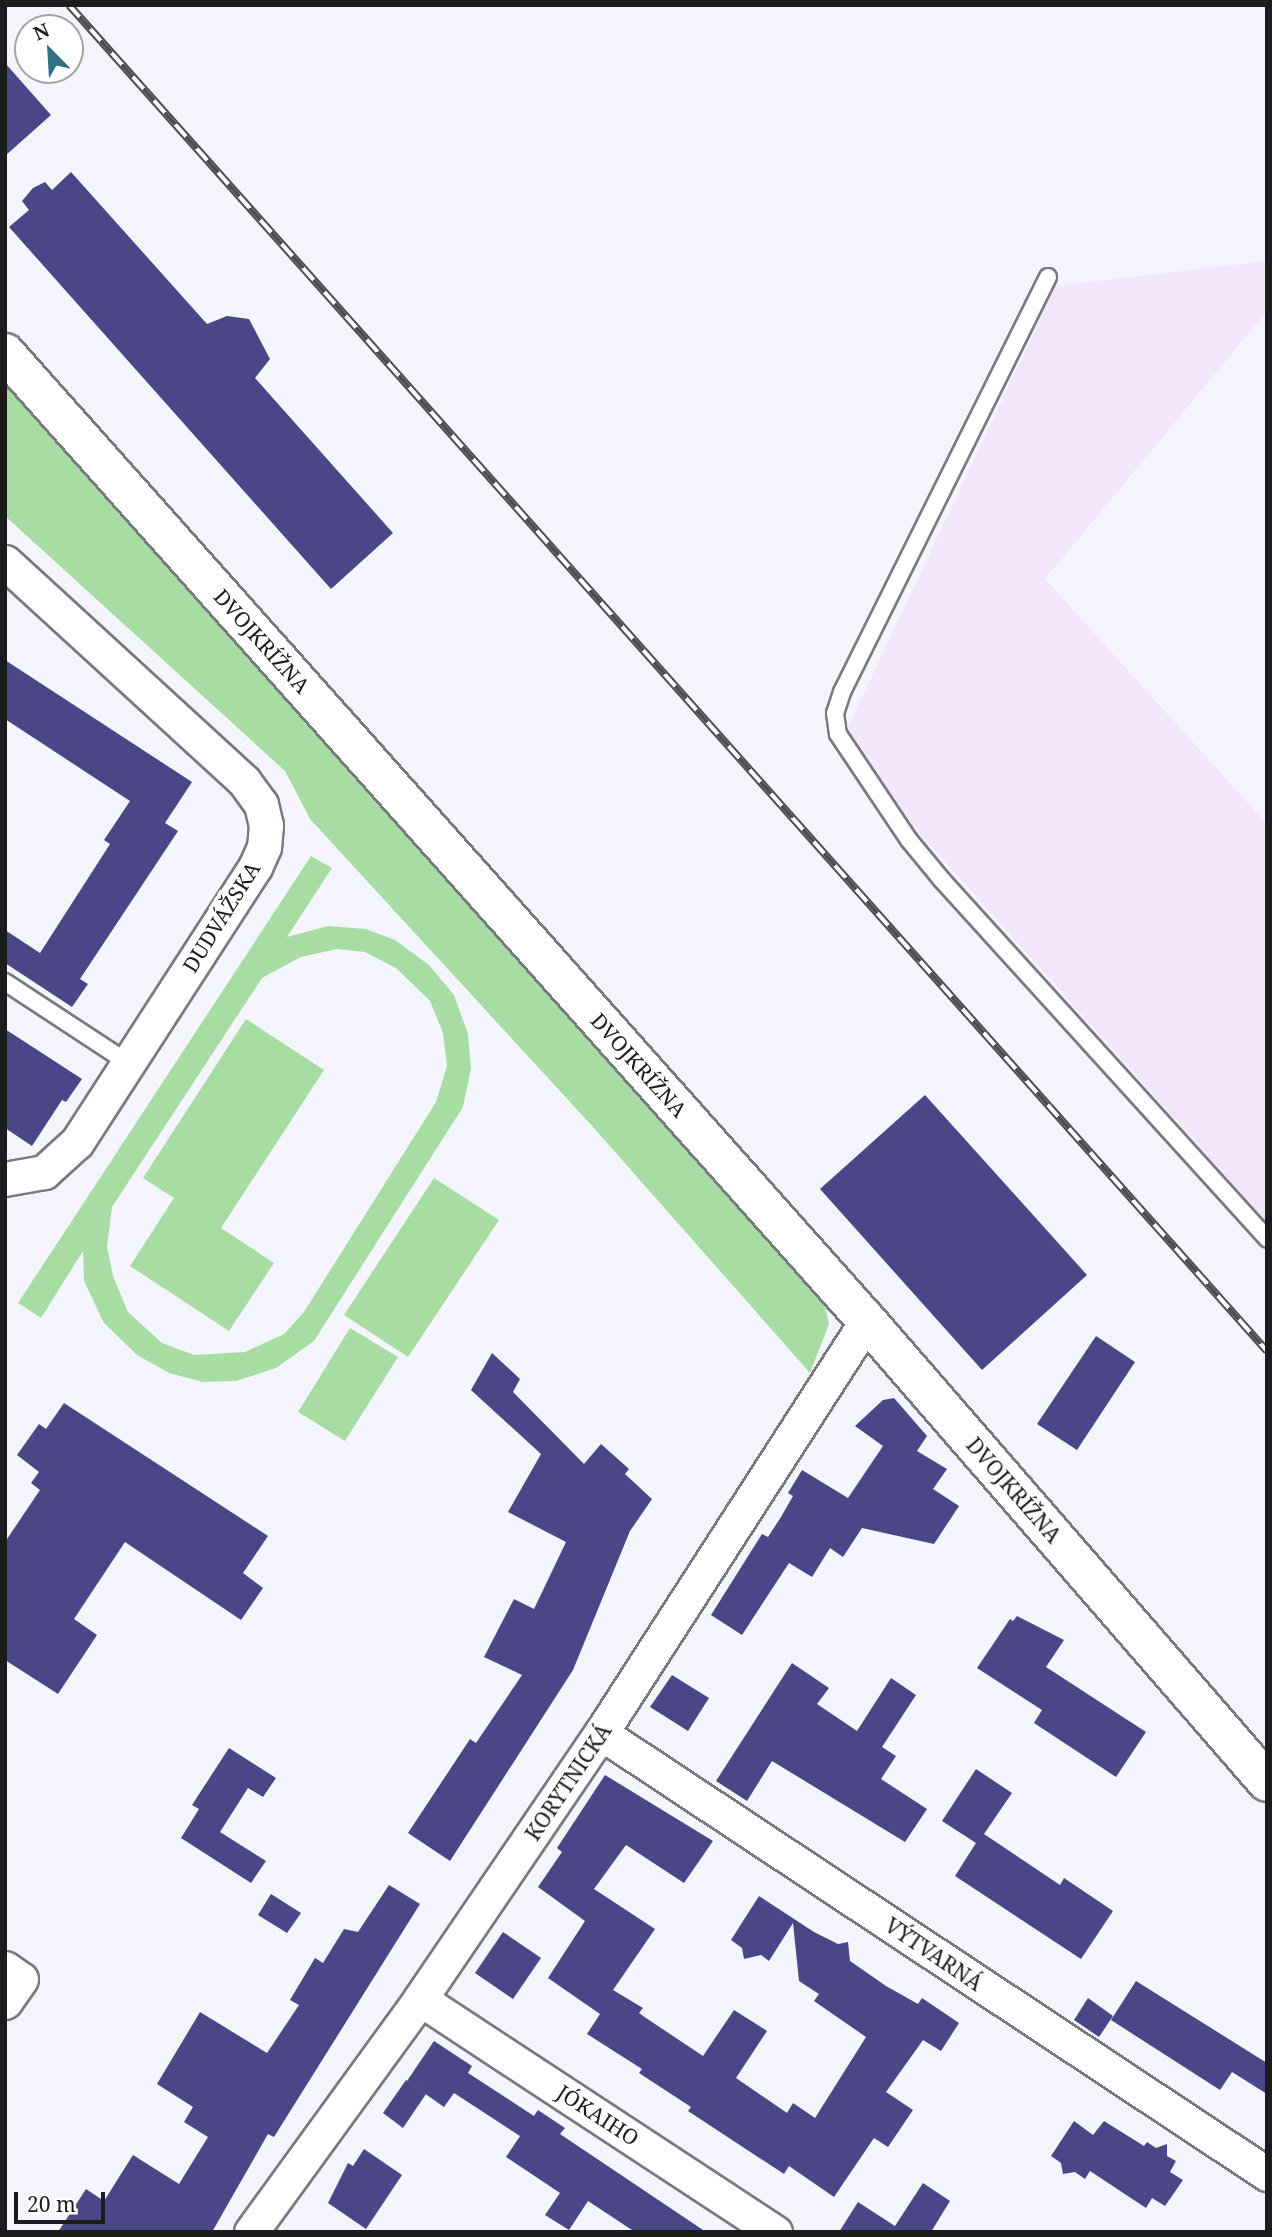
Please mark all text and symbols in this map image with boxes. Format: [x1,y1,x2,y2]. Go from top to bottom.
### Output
north arrow [14,14,84,84]
text: N [29,17,53,47]
street label: DVOJKRÍŽNA [209,584,315,698]
street label: DUDVÁŽSKA [177,857,265,977]
street label: DVOJKRÍŽNA [586,1008,692,1122]
street label: DVOJKRÍŽNA [961,1432,1067,1548]
street label: KORYTNICKÁ [520,1719,616,1845]
street label: VÝTVARNÁ [880,1912,988,1996]
street label: JÓKAIHO [552,2079,644,2151]
scale bar [18,2178,108,2222]
text: 20 m [27,2190,76,2218]

